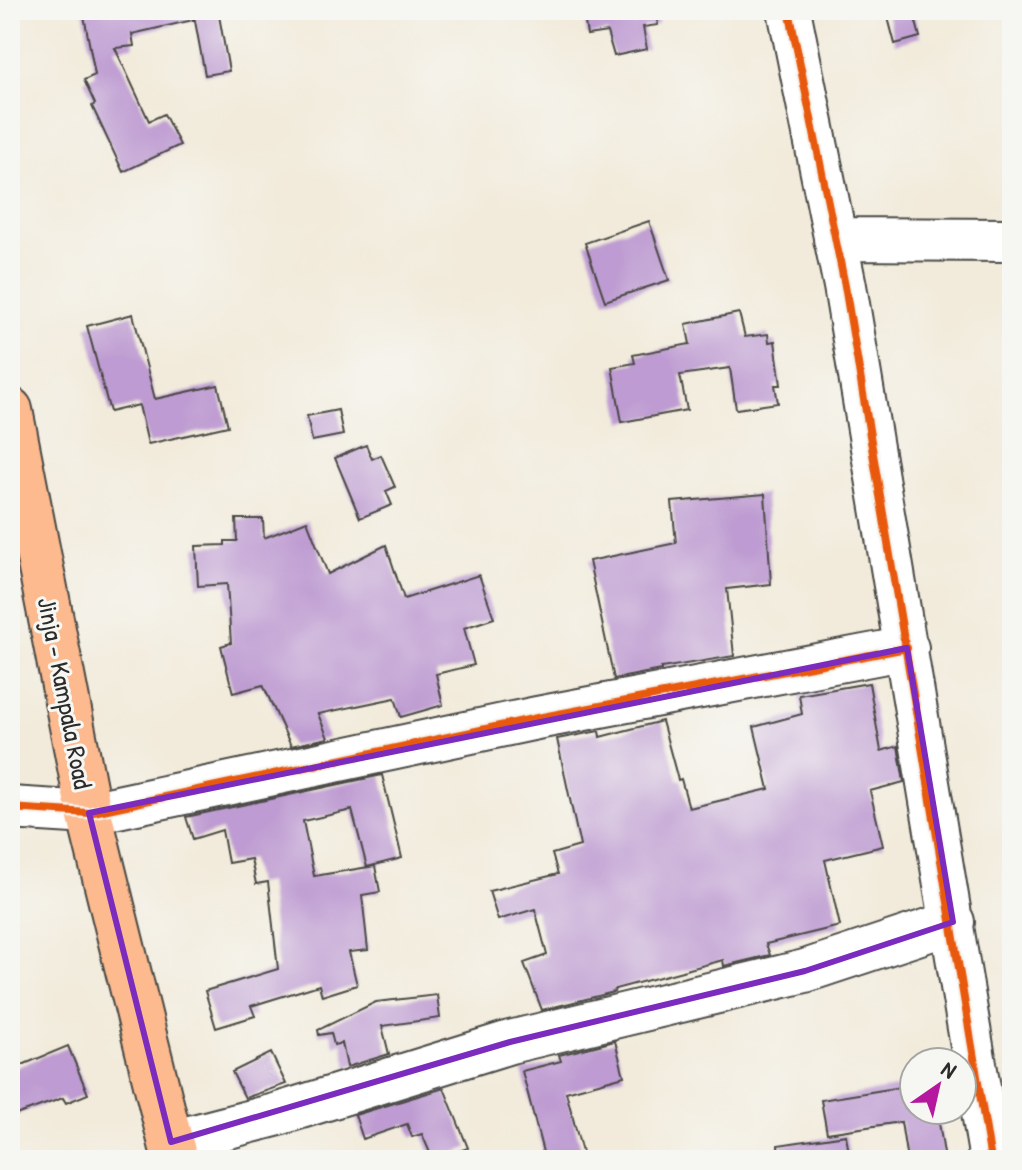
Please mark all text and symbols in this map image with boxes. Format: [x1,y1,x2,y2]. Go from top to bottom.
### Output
street label: Jinja - Kampala Road [30,594,101,792]
north arrow [898,1046,978,1126]
text: N [936,1054,963,1085]

